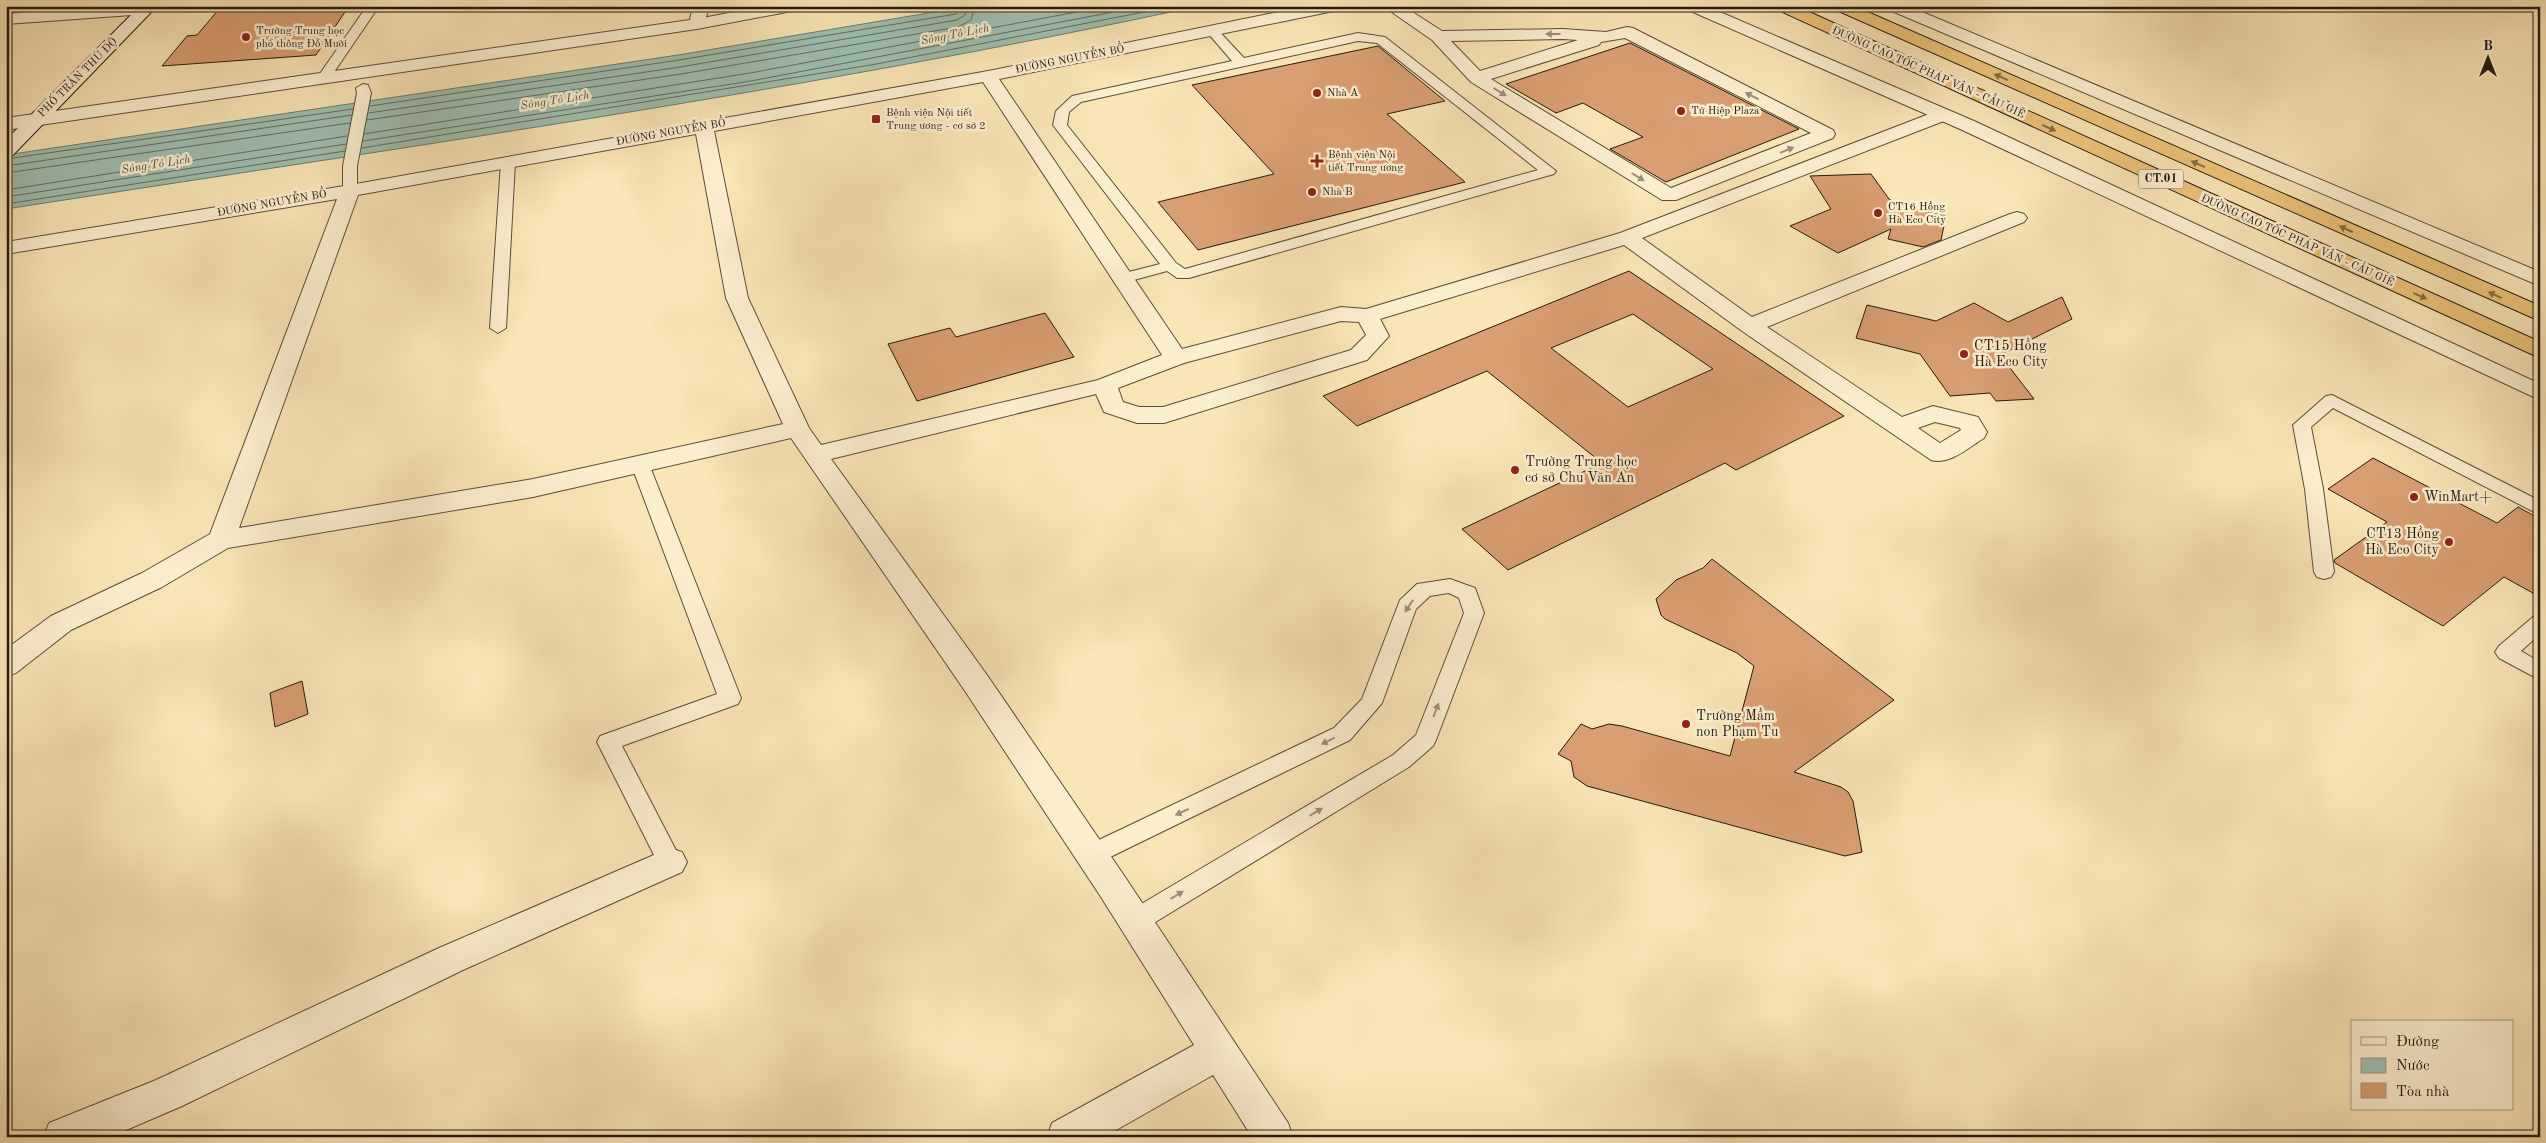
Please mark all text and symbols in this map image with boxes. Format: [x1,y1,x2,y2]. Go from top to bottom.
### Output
water label: Sông Tô Lịch [920,22,990,48]
street label: ĐƯỜNG CAO TỐC PHÁP VÂN - CẦU GIẼ [1830,22,2028,121]
place label: Trường Trung học phổ thông Đỗ Mười [256,26,347,50]
one-way arrow [1544,30,1560,38]
marker: Trường Trung học phổ thông Đỗ Mười [240,31,252,43]
north arrow [2464,32,2514,82]
street label: PHỐ TRẦN THỦ ĐỘ [33,33,120,120]
text: B [2483,39,2493,53]
street label: ĐƯỜNG NGUYỄN BỒ [1014,40,1126,76]
one-way arrow [1994,73,2008,81]
marker: Nhà A [1311,87,1323,99]
one-way arrow [1493,87,1506,96]
place label: Nhà A [1327,88,1359,99]
water label: Sông Tô Lịch [520,90,590,112]
one-way arrow [1744,92,1759,100]
marker: Tứ Hiệp Plaza [1675,105,1687,117]
place label: Tứ Hiệp Plaza [1691,106,1760,117]
place label: Bệnh viện Nội tiết Trung ương - cơ sở 2 [886,107,986,132]
marker: Bệnh viện Nội tiết Trung ương - cơ sở 2 [870,113,882,125]
street label: ĐƯỜNG NGUYỄN BỒ [615,114,727,148]
one-way arrow [2042,124,2056,132]
one-way arrow [1780,145,1794,153]
place label: Bệnh viện Nội tiết Trung ương [1328,150,1403,174]
water label: Sông Tô Lịch [121,154,191,176]
marker: Bệnh viện Nội tiết Trung ương [1310,154,1324,168]
one-way arrow [2191,159,2205,167]
road number: CT.01 [2138,170,2184,188]
one-way arrow [1632,172,1645,181]
street label: ĐƯỜNG NGUYỄN BỒ [216,185,328,219]
marker: Nhà B [1306,186,1318,198]
place label: Nhà B [1322,187,1353,198]
street label: ĐƯỜNG CAO TỐC PHÁP VÂN - CẦU GIẼ [2199,190,2397,289]
place label: CT16 Hồng Hà Eco City [1888,201,1946,226]
marker: CT16 Hồng Hà Eco City [1872,207,1884,219]
one-way arrow [2339,225,2353,233]
one-way arrow [2488,290,2502,298]
one-way arrow [2413,293,2427,301]
place label: CT15 Hồng Hà Eco City [1974,337,2049,369]
marker: CT15 Hồng Hà Eco City [1958,348,1970,360]
place label: Trường Trung học cơ sở Chu Văn An [1525,455,1637,485]
marker: Trường Trung học cơ sở Chu Văn An [1509,464,1521,476]
place label: WinMart+ [2424,490,2492,504]
marker: WinMart+ [2408,491,2420,503]
place label: CT13 Hồng Hà Eco City [2365,525,2440,557]
marker: CT13 Hồng Hà Eco City [2443,536,2455,548]
one-way arrow [1404,599,1414,613]
one-way arrow [1433,703,1440,718]
place label: Trường Mầm non Phạm Tu [1696,707,1779,739]
marker: Trường Mầm non Phạm Tu [1680,718,1692,730]
one-way arrow [1321,737,1335,745]
one-way arrow [1310,807,1323,816]
one-way arrow [1175,808,1189,816]
one-way arrow [1170,891,1183,900]
legend [2351,1020,2514,1110]
text: Đường [2396,1035,2439,1050]
text: Nước [2396,1059,2430,1074]
text: Tòa nhà [2396,1085,2450,1100]

